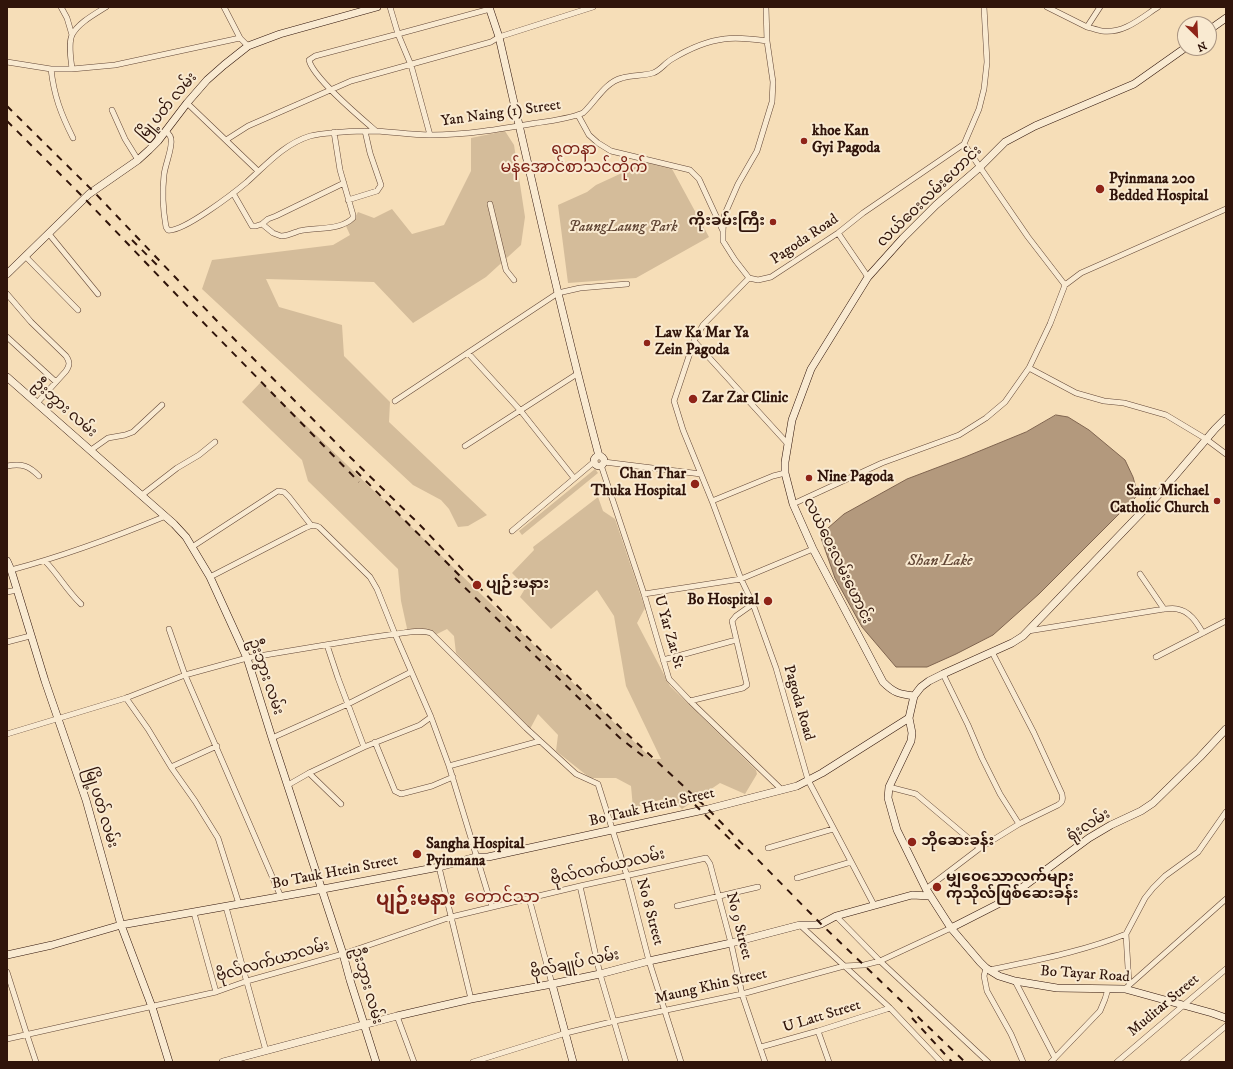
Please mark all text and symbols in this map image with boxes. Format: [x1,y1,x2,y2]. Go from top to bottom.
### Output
north arrow [1177,16,1217,56]
text: N [1195,38,1208,54]
street label: မြို့ပတ် လမ်း [134,69,202,145]
street label: Yan Naing (1) Street [440,97,562,131]
place label: khoe Kan Gyi Pagoda [812,123,880,158]
marker: khoe Kan Gyi Pagoda [799,136,809,146]
district label: ရတနာ မန်အောင်စာသင်တိုက် [500,141,648,179]
street label: လယ်ဝေးလမ်းဟောင်း [874,142,986,252]
place label: Pyinmana 200 Bedded Hospital [1109,171,1208,206]
marker: Pyinmana 200 Bedded Hospital [1094,183,1106,195]
street label: Pagoda Road [768,211,842,269]
place label: ကိုးခမ်းကြီး [689,213,765,231]
marker: ကိုးခမ်းကြီး [768,217,778,227]
park label: PaungLaung Park [569,219,677,237]
place label: Law Ka Mar Ya Zein Pagoda [655,325,749,360]
marker: Law Ka Mar Ya Zein Pagoda [642,338,652,348]
street label: ဦးဘွား လမ်း [28,376,100,442]
place label: Zar Zar Clinic [702,390,788,408]
marker: Zar Zar Clinic [687,393,699,405]
place label: Chan Thar Thuka Hospital [591,466,686,501]
place label: Nine Pagoda [817,469,894,487]
marker: Nine Pagoda [804,473,814,483]
marker: Chan Thar Thuka Hospital [689,478,701,490]
place label: Saint Michael Catholic Church [1110,483,1209,518]
street label: လယ်ဝေးလမ်းဟောင်း [799,495,875,627]
marker: Saint Michael Catholic Church [1212,496,1222,506]
water label: Shan Lake [907,552,973,572]
place label: ပျဉ်းမနား [486,576,549,594]
marker: ပျဉ်းမနား [471,579,483,591]
place label: Bo Hospital [687,592,759,610]
street label: U Yar Zat St [649,593,687,671]
marker: Bo Hospital [762,595,774,607]
street label: ဦးဘွား လမ်း [244,637,286,717]
street label: Pagoda Road [779,663,817,743]
street label: မြို့ပတ် လမ်း [79,766,121,850]
street label: Bo Tauk Htein Street [588,785,716,831]
street label: ရုံးလမ်း [1064,806,1114,846]
place label: ဘိုဆေးခန်း [921,833,994,851]
place label: Sangha Hospital Pyinmana [426,836,525,871]
marker: ဘိုဆေးခန်း [906,836,918,848]
street label: ဗိုလ်လက်ယာလမ်း [549,846,667,890]
marker: Sangha Hospital Pyinmana [411,848,423,860]
street label: Bo Tauk Htein Street [270,852,400,894]
place label: မျှဝေသောလက်များ ကုသိုလ်ဖြစ်ဆေးခန်း [946,869,1078,904]
street label: No 8 Street [631,876,667,948]
marker: မျှဝေသောလက်များ ကုသိုလ်ဖြစ်ဆေးခန်း [931,881,943,893]
district label: တောင်သာ [464,888,540,908]
district label: ပျဉ်းမနား [376,890,456,912]
street label: No 9 Street [721,890,755,962]
street label: ဗိုလ်လက်ယာလမ်း [214,937,332,987]
street label: ဦးဘွား လမ်း [346,945,386,1027]
street label: ဗိုလ်ချုပ် လမ်း [529,947,621,983]
street label: Bo Tayar Road [1040,963,1130,987]
street label: Maung Khin Street [653,965,769,1009]
street label: Muditar Street [1125,971,1203,1041]
street label: U Latt Street [781,997,863,1037]

